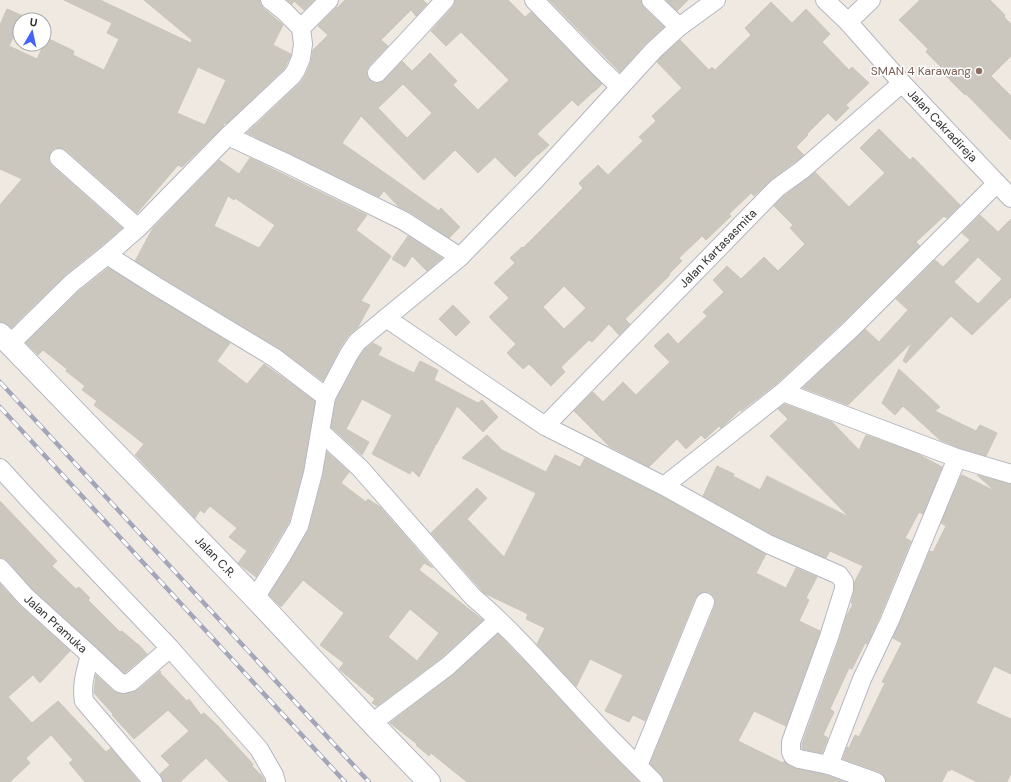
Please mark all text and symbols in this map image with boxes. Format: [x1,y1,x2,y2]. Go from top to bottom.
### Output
north arrow [12,12,52,52]
text: U [29,15,38,30]
place label: SMAN 4 Karawang [871,63,971,79]
marker: SMAN 4 Karawang [974,66,984,76]
street label: Jalan Cakradireja [904,86,981,166]
street label: Jalan Kartasasmita [676,205,760,291]
street label: Jalan C.R. [191,533,239,581]
street label: Jalan Pramuka [21,591,91,657]

